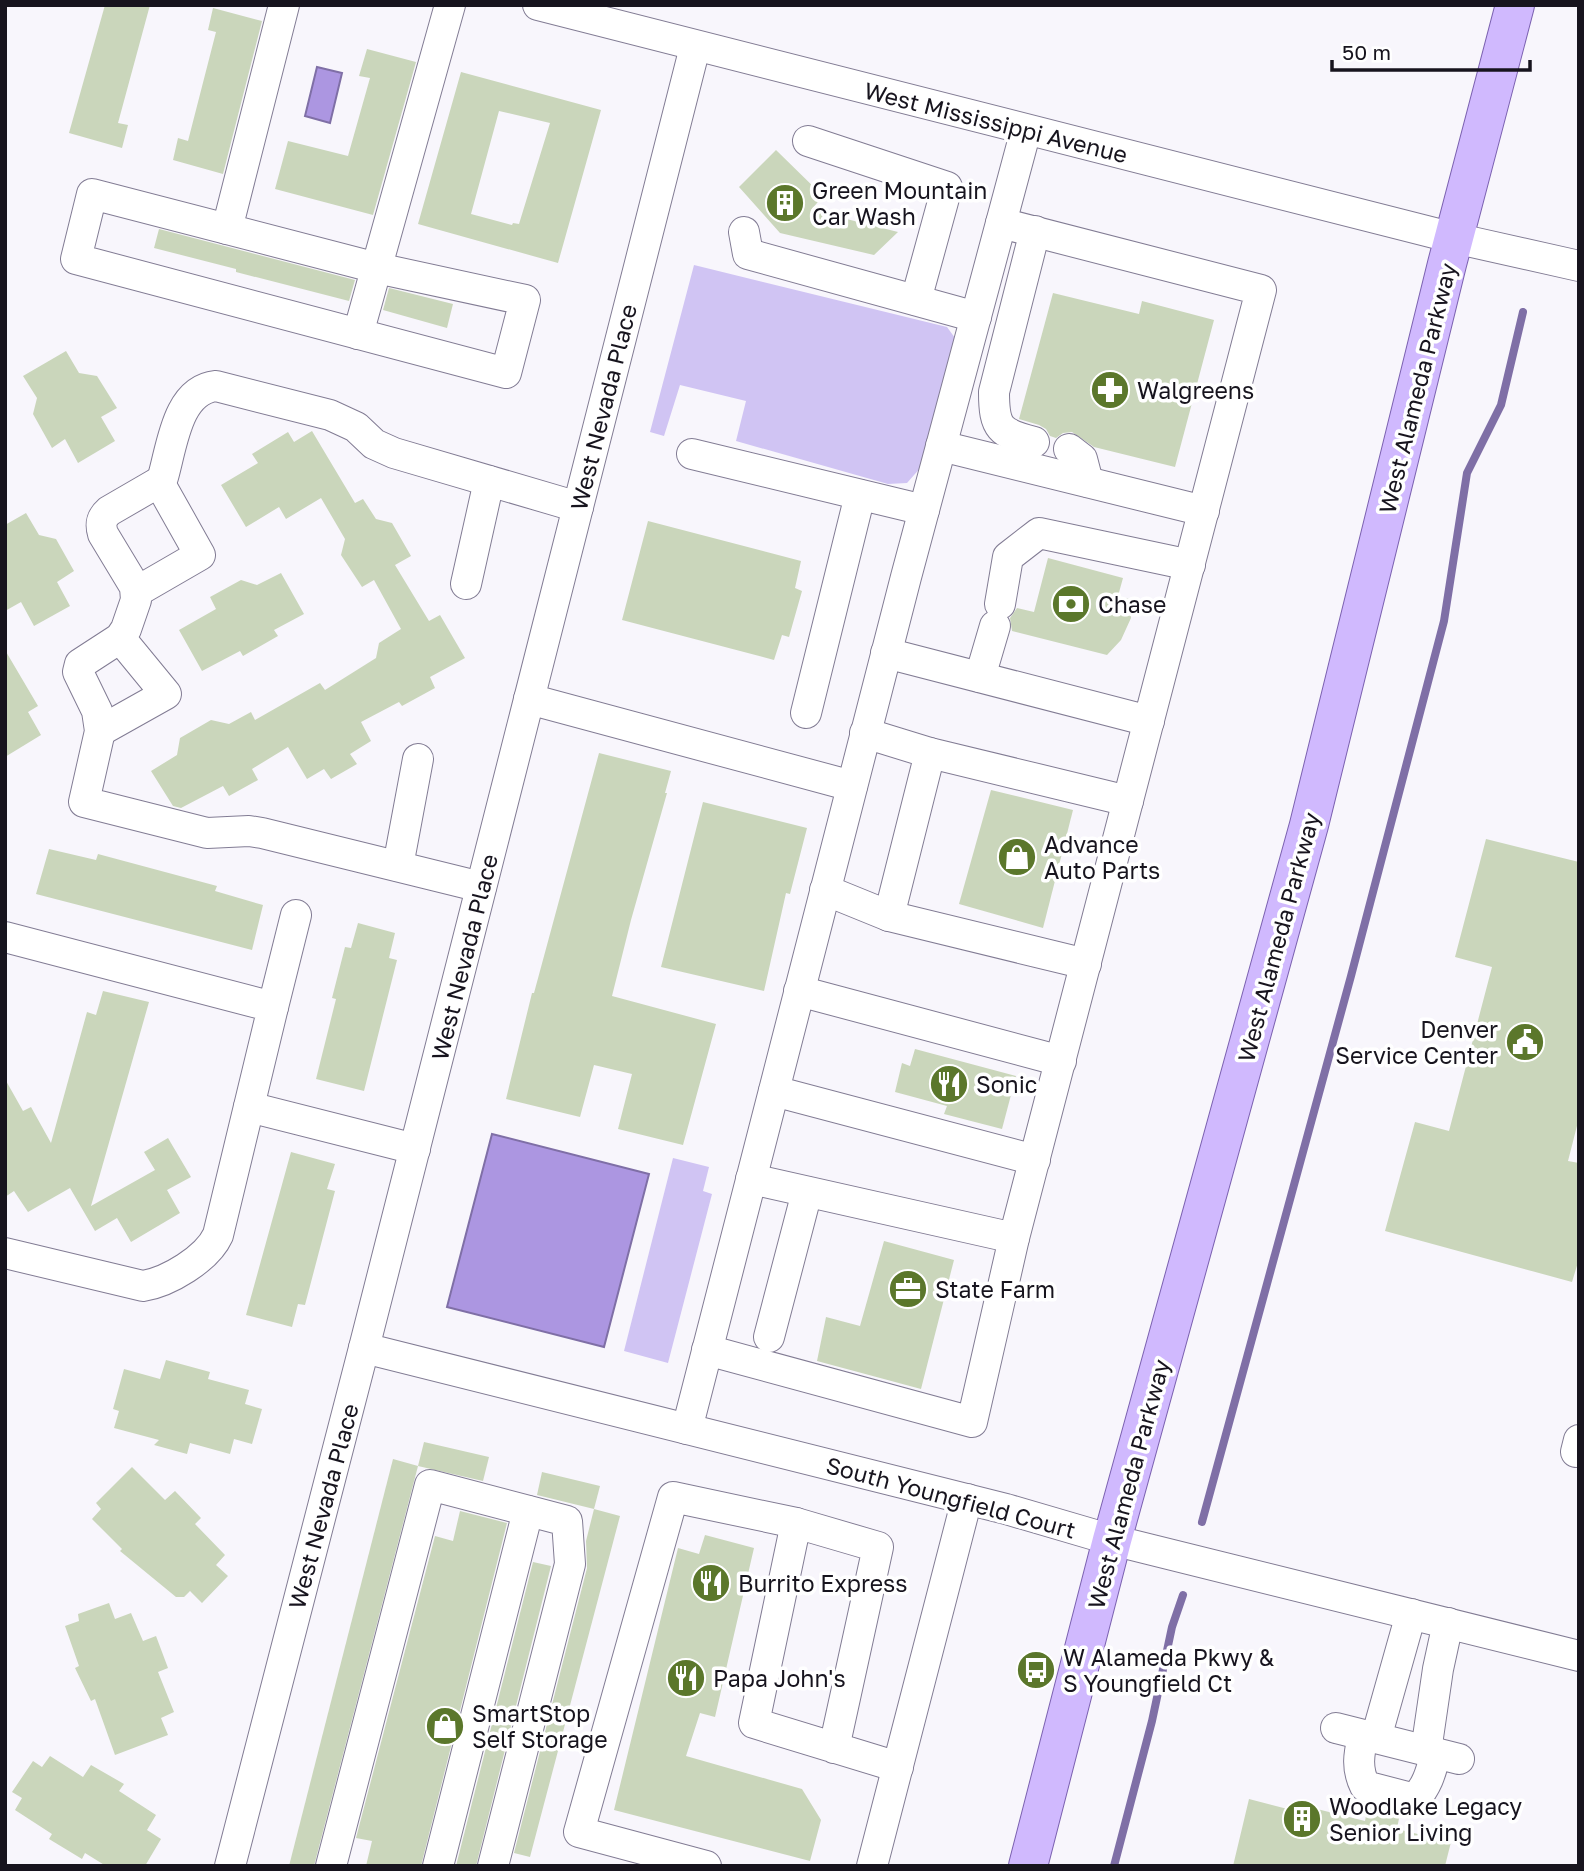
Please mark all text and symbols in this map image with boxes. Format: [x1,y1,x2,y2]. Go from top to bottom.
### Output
scale bar [1332,28,1530,72]
text: 50 m [1342,39,1391,65]
street label: West Mississippi Avenue [862,76,1130,168]
place label: Green Mountain Car Wash [812,176,987,230]
building icon: Green Mountain Car Wash [764,182,806,224]
street label: West Alameda Parkway [1372,260,1462,516]
street label: West Nevada Place [564,301,642,513]
pharmacy icon: Walgreens [1089,369,1131,411]
place label: Walgreens [1137,376,1254,404]
bank icon: Chase [1050,583,1092,625]
place label: Chase [1098,590,1166,618]
street label: West Alameda Parkway [1231,809,1325,1065]
place label: Advance Auto Parts [1044,830,1160,884]
shop icon: Advance Auto Parts [996,836,1038,878]
street label: West Nevada Place [425,851,503,1063]
place label: Denver Service Center [1335,1015,1498,1069]
public building icon: Denver Service Center [1504,1021,1546,1063]
restaurant icon: Sonic [928,1063,970,1105]
place label: Sonic [976,1070,1037,1098]
office icon: State Farm [887,1268,929,1310]
place label: State Farm [935,1275,1055,1303]
street label: West Alameda Parkway [1081,1356,1175,1612]
street label: West Nevada Place [282,1400,364,1612]
street label: South Youngfield Court [823,1450,1079,1544]
restaurant icon: Burrito Express [690,1562,732,1604]
place label: Burrito Express [738,1569,907,1597]
place label: W Alameda Pkwy & S Youngfield Ct [1063,1643,1275,1697]
bus stop icon: W Alameda Pkwy & S Youngfield Ct [1015,1649,1057,1691]
restaurant icon: Papa John's [665,1657,707,1699]
place label: Papa John's [713,1664,846,1692]
place label: SmartStop Self Storage [472,1699,608,1753]
shop icon: SmartStop Self Storage [424,1705,466,1747]
place label: Woodlake Legacy Senior Living [1329,1792,1522,1846]
building icon: Woodlake Legacy Senior Living [1281,1798,1323,1840]

